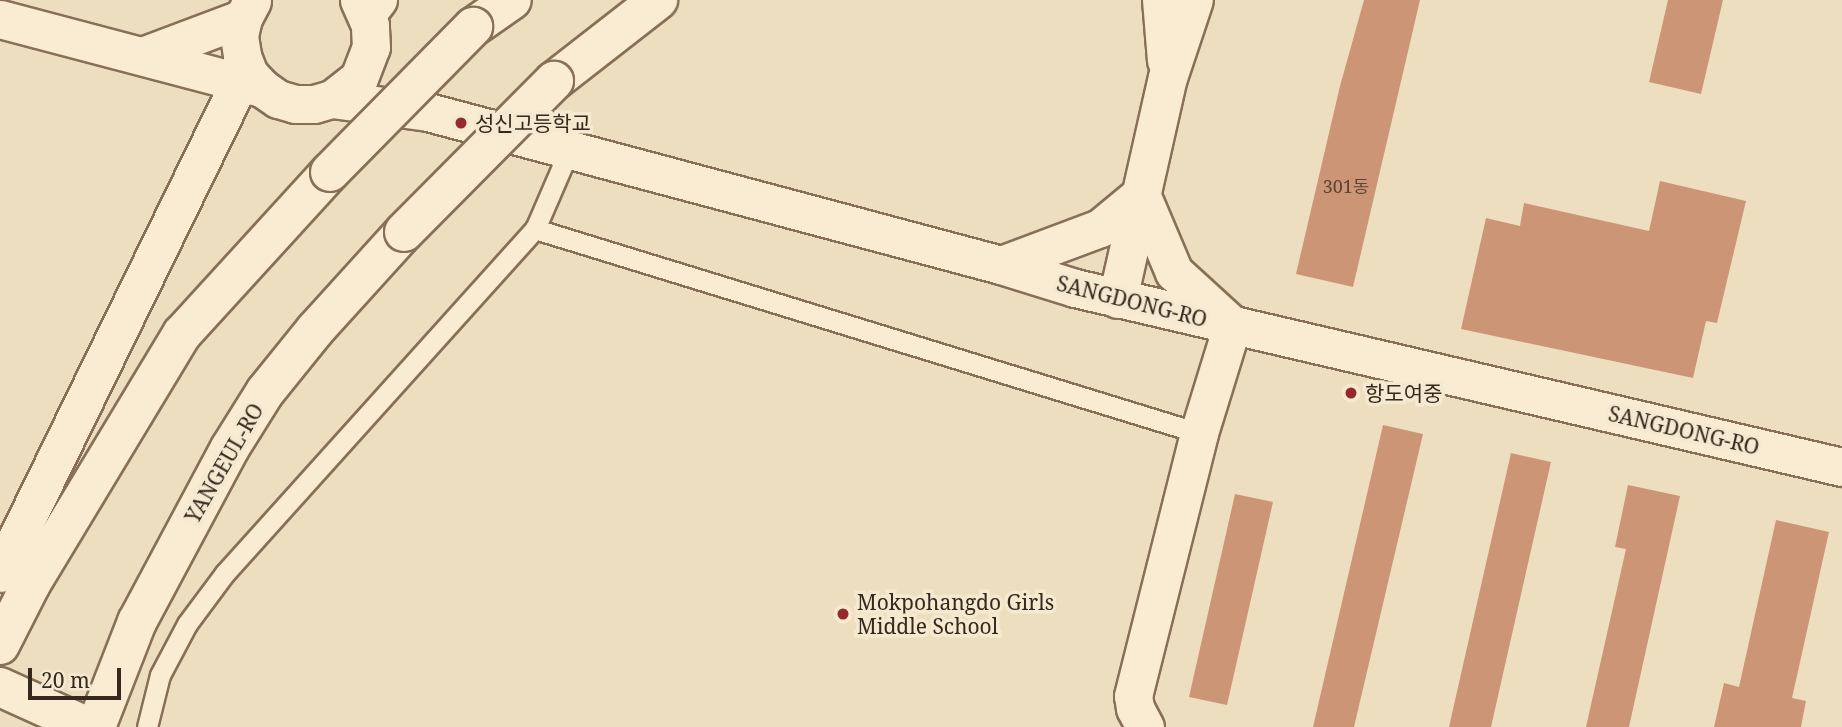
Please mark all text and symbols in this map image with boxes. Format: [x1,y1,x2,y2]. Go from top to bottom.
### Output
place label: 성신고등학교 [475,110,591,136]
marker: 성신고등학교 [453,115,469,131]
house number: 301동 [1323,175,1369,197]
street label: SANGDONG-RO [1054,270,1210,332]
place label: 항도여중 [1365,380,1442,406]
marker: 항도여중 [1343,385,1359,401]
street label: YANGEUL-RO [180,399,268,527]
street label: SANGDONG-RO [1606,400,1762,460]
place label: Mokpohangdo Girls Middle School [857,589,1054,639]
marker: Mokpohangdo Girls Middle School [835,606,851,622]
scale bar [32,654,124,698]
text: 20 m [41,666,90,694]

